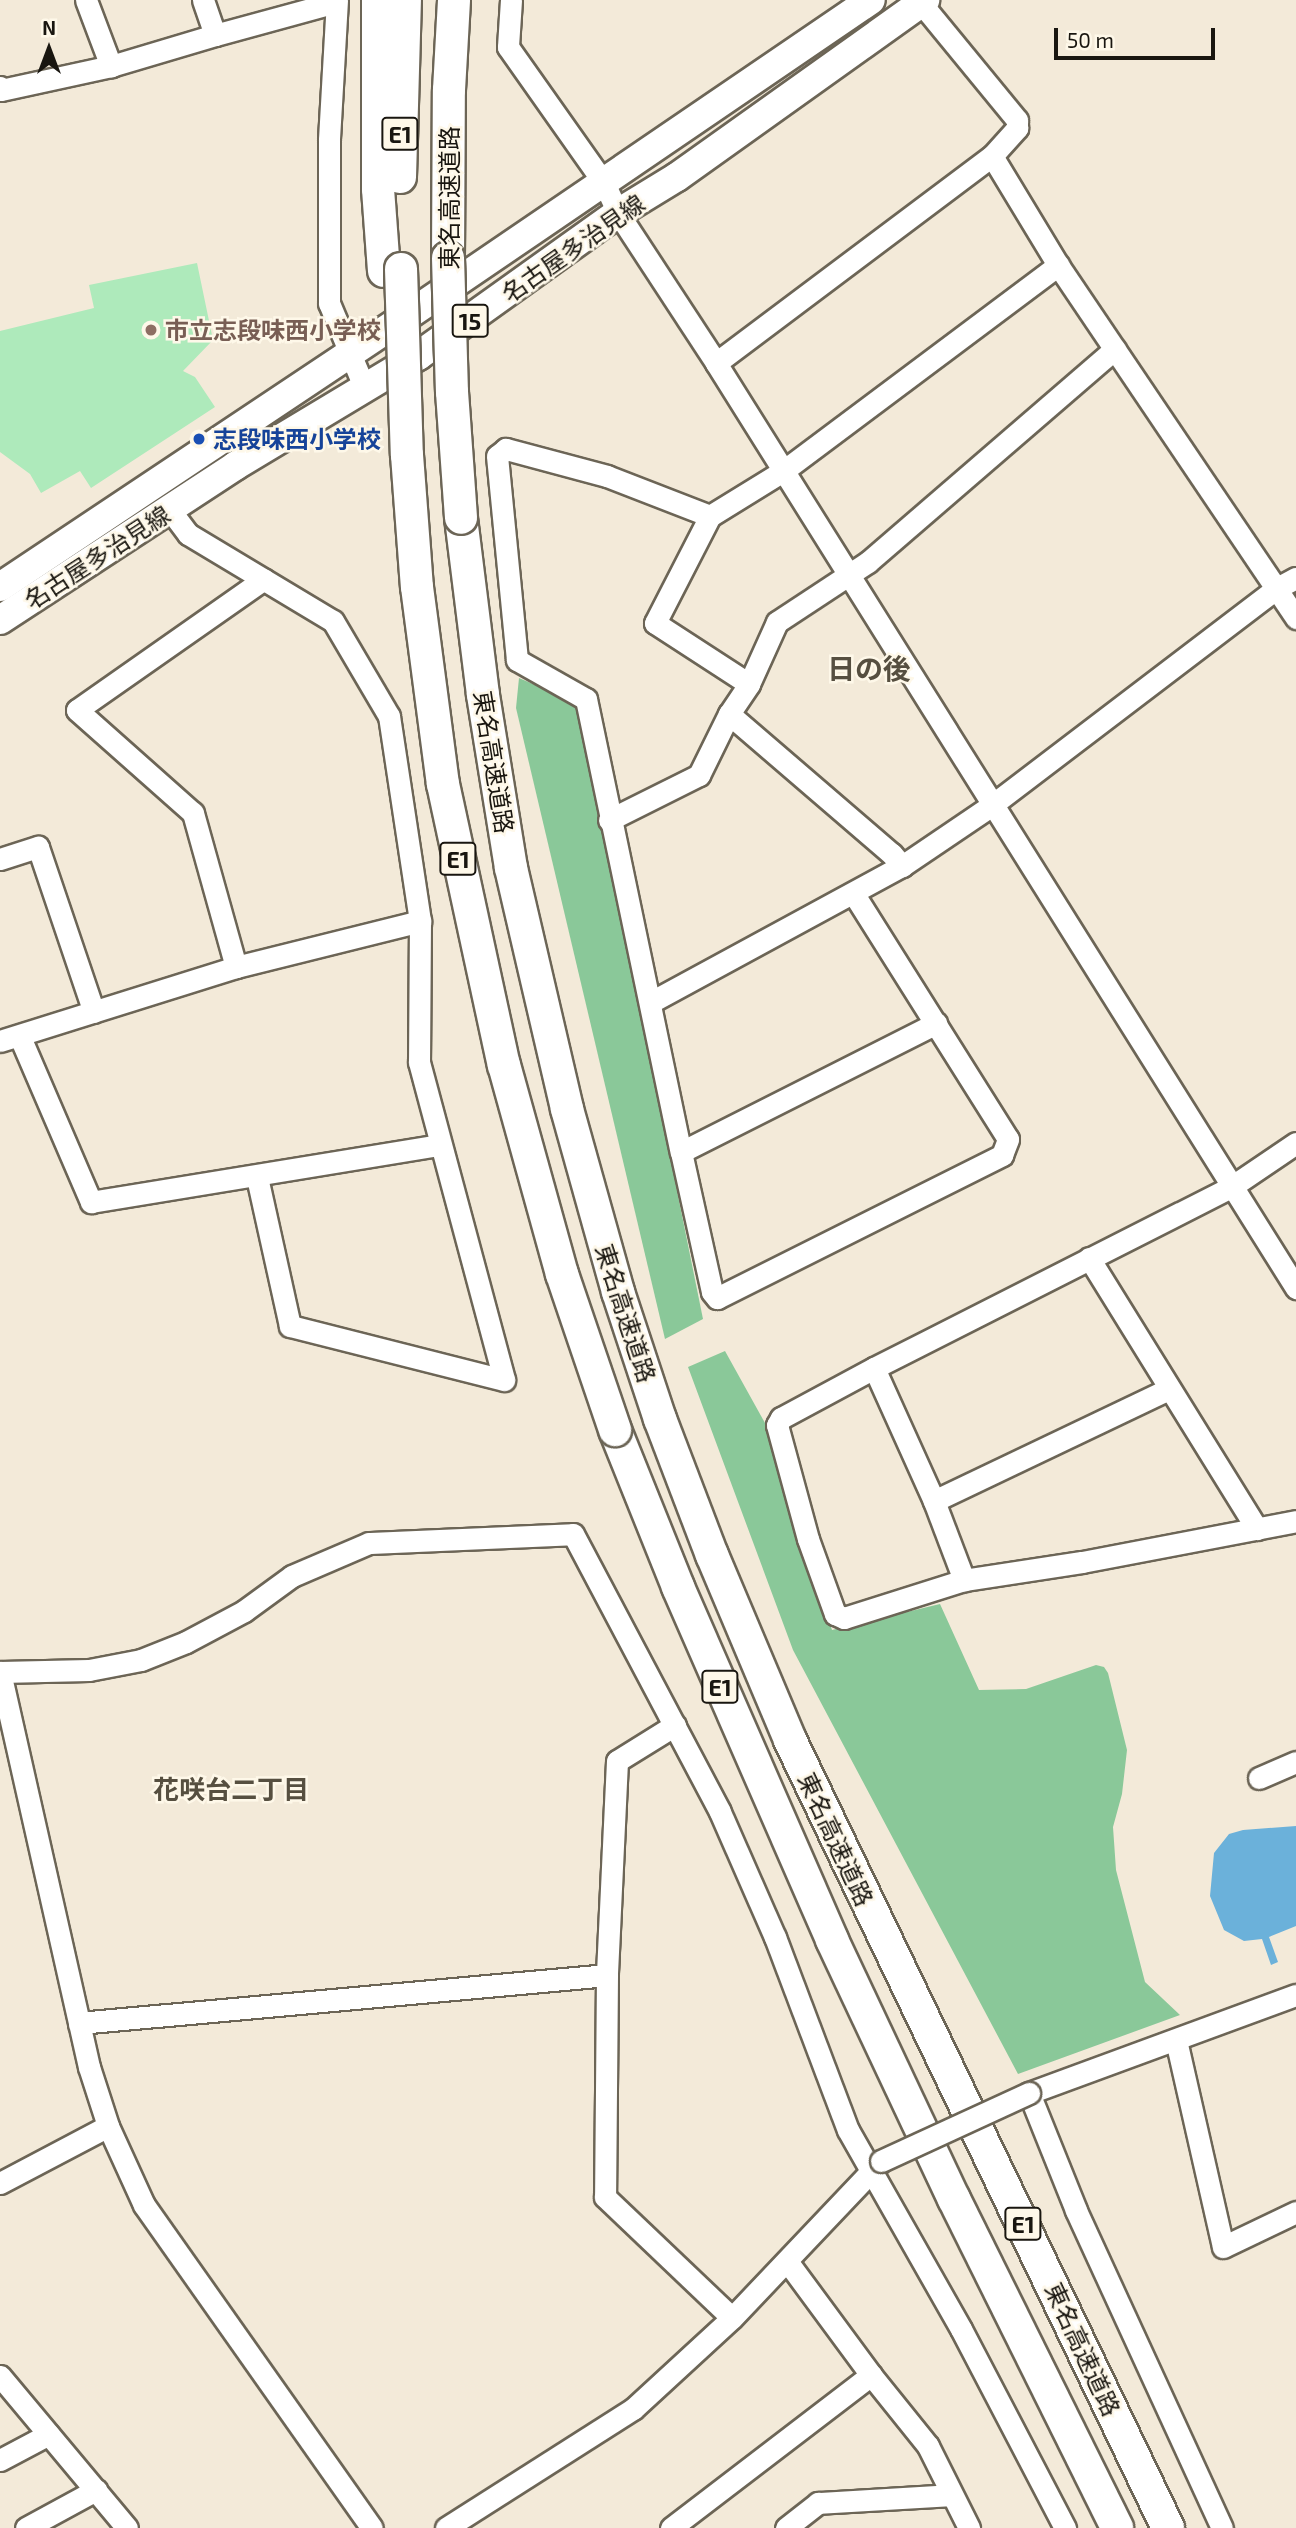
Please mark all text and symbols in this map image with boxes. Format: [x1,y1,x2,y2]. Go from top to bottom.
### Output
north arrow [14,14,84,84]
scale bar [1058,14,1219,58]
text: N [42,16,56,39]
text: 50 m [1067,27,1114,52]
road number: E1 [381,114,419,154]
street label: 東名高速道路 [435,126,463,270]
street label: 名古屋多治見線 [496,188,650,308]
road number: 15 [451,302,489,340]
place label: 市立志段味西小学校 [165,316,381,344]
marker: 市立志段味西小学校 [143,322,159,338]
place label: 志段味西小学校 [213,425,381,453]
marker: 志段味西小学校 [191,431,207,447]
street label: 名古屋多治見線 [19,499,175,615]
district label: 日の後 [827,651,911,685]
street label: 東名高速道路 [469,689,519,835]
road number: E1 [439,839,477,878]
street label: 東名高速道路 [590,1240,662,1386]
road number: E1 [701,1668,739,1706]
street label: 東名高速道路 [793,1768,879,1910]
district label: 花咲台二丁目 [153,1773,309,1805]
road number: E1 [1004,2204,1042,2244]
street label: 東名高速道路 [1040,2278,1126,2420]

